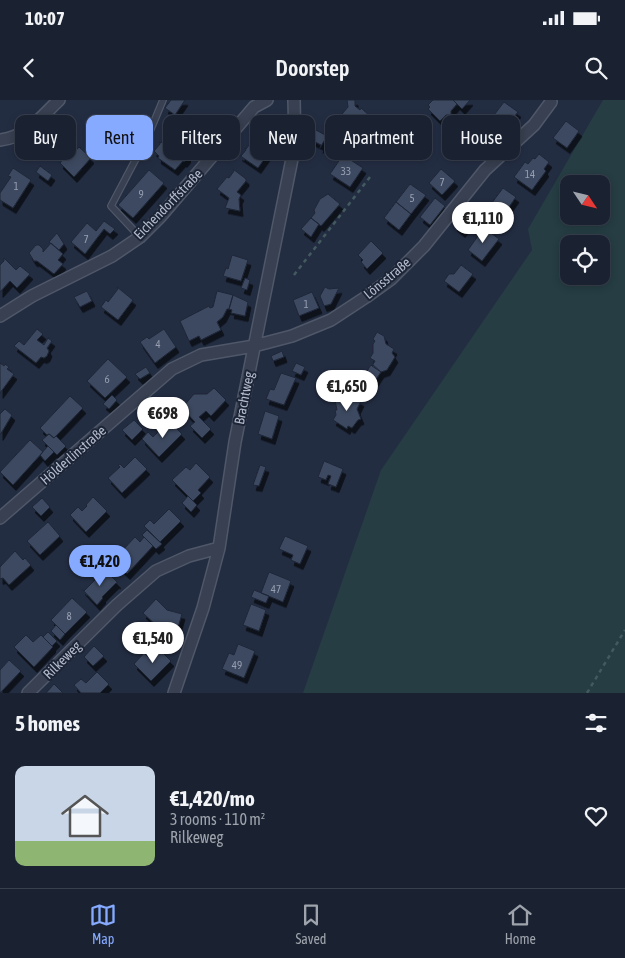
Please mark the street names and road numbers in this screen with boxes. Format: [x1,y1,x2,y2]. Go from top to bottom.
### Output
street label: Eichendorffstraße [131,166,205,242]
street label: Lönsstraße [360,254,414,302]
street label: Brachtweg [231,370,257,426]
street label: Hölderlinstraße [37,422,109,488]
street label: Rilkeweg [40,638,84,682]

